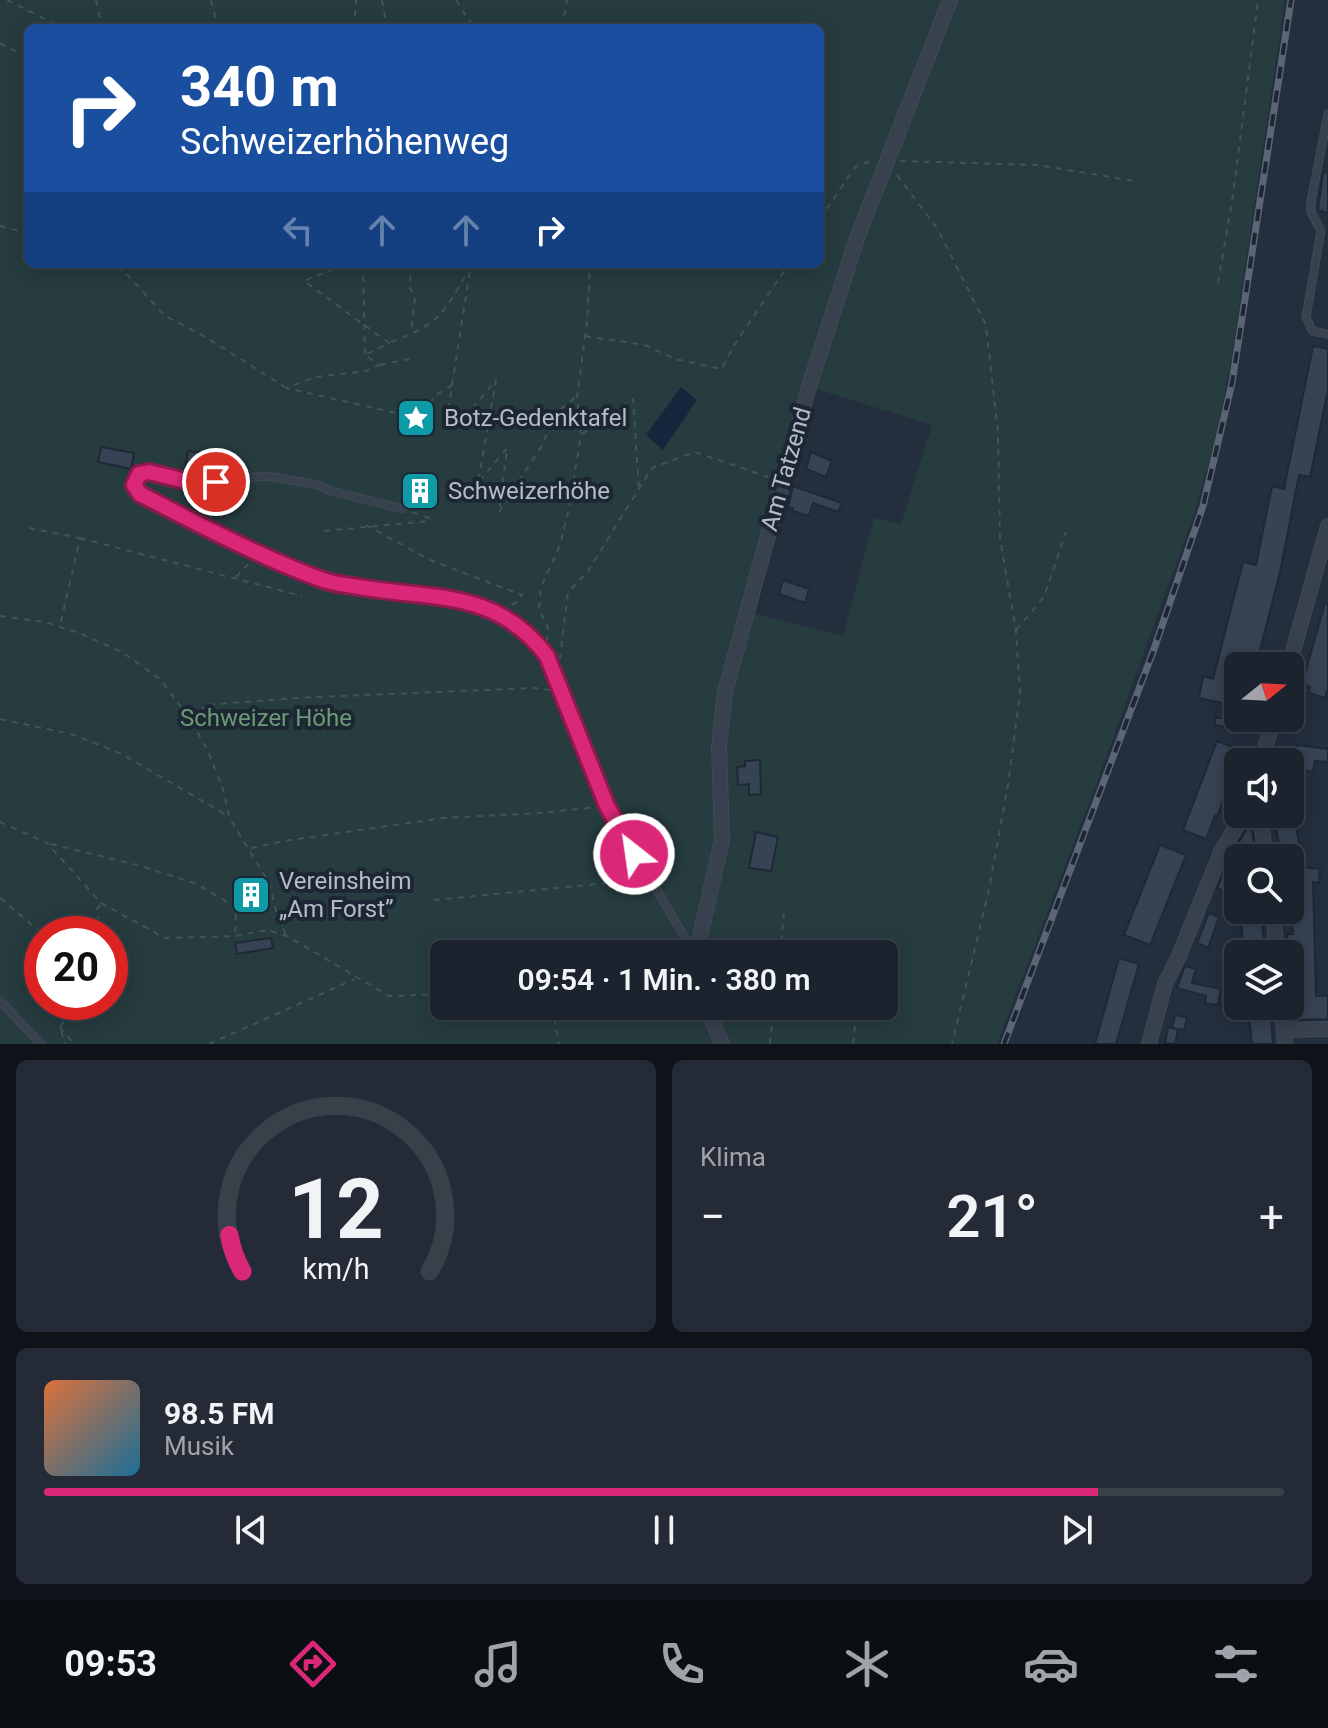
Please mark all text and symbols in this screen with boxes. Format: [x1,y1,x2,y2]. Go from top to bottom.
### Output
text: 340 m [180,54,339,120]
icon: right [48,56,152,160]
text: Schweizerhöhenweg [180,121,509,163]
icon: left [276,208,320,252]
icon: ahead [360,208,404,252]
icon: ahead [444,208,488,252]
icon: right [528,208,572,252]
place icon: Botz-Gedenktafel [395,397,437,439]
place label: Botz-Gedenktafel [444,404,627,432]
street label: Am Tatzend [755,404,817,534]
pin [182,448,250,516]
icon: arrive [194,460,238,504]
building icon: Schweizerhöhe [399,470,441,512]
place label: Schweizerhöhe [448,477,610,505]
north arrow [1224,652,1304,732]
map controls [1224,652,1304,1020]
park label: Schweizer Höhe [180,704,352,732]
button: sound [1224,748,1304,828]
position arrow [592,812,676,896]
button: search [1224,844,1304,924]
place label: Vereinsheim „Am Forst” [279,867,411,923]
building icon: Vereinsheim „Am Forst” [230,874,272,916]
speed limit sign: 20 [24,916,128,1020]
button: layers [1224,940,1304,1020]
text: 09:54 · 1 Min. · 380 m [518,962,810,997]
text: Klima [700,1142,766,1172]
text: 12 [288,1161,384,1258]
text: 21° [946,1181,1038,1252]
text: − [700,1191,725,1243]
text: + [1259,1191,1284,1243]
text: km/h [302,1252,370,1286]
text: 98.5 FM [164,1396,275,1431]
text: Musik [164,1431,234,1461]
icon: previous [229,1508,273,1552]
icon: pause [642,1508,686,1552]
icon: next [1055,1508,1099,1552]
icon: directions [285,1636,341,1692]
icon: music [470,1636,526,1692]
icon: phone [654,1636,710,1692]
icon: climate [839,1636,895,1692]
icon: car [1023,1636,1079,1692]
icon: filters [1208,1636,1264,1692]
text: 09:53 [64,1643,157,1685]

